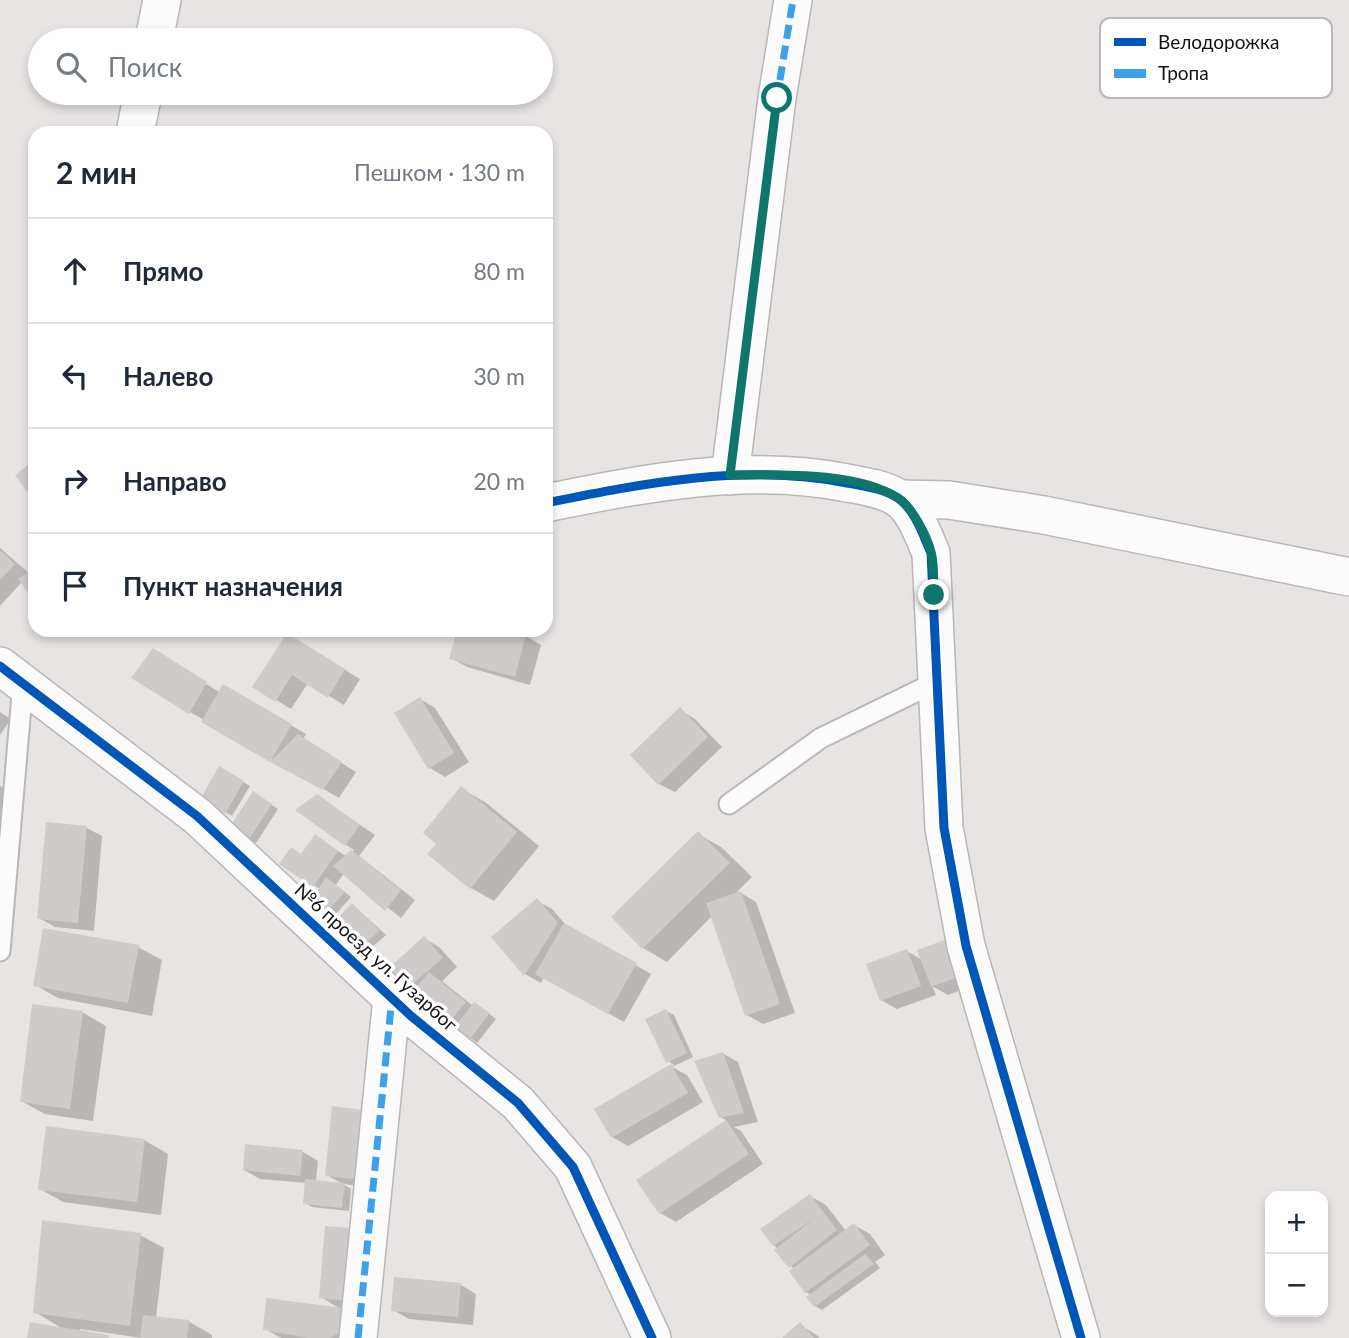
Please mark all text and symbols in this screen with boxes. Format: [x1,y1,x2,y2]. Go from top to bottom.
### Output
legend [1100,18,1332,98]
search box [28,28,553,105]
text: Велодорожка [1158,30,1279,53]
icon: search [52,48,90,86]
text: Поиск [108,51,182,83]
text: Тропа [1158,61,1209,84]
route start [761,82,792,113]
text: 2 мин [56,154,137,190]
text: Пешком · 130 m [354,158,525,186]
icon: ahead [56,252,94,290]
text: Прямо [123,255,204,287]
text: 80 m [474,257,525,285]
icon: left [56,357,94,395]
text: Налево [123,360,213,392]
text: 30 m [474,362,525,390]
icon: right [56,462,94,500]
text: Направо [123,465,227,497]
text: 20 m [474,467,525,495]
icon: arrive [56,567,94,605]
text: Пункт назначения [123,570,343,602]
route end [918,579,949,610]
street label: №6 проезд ул. Гузарбог [290,878,462,1036]
map controls [1265,1191,1328,1317]
button: + [1265,1191,1328,1254]
button: − [1265,1254,1328,1317]

